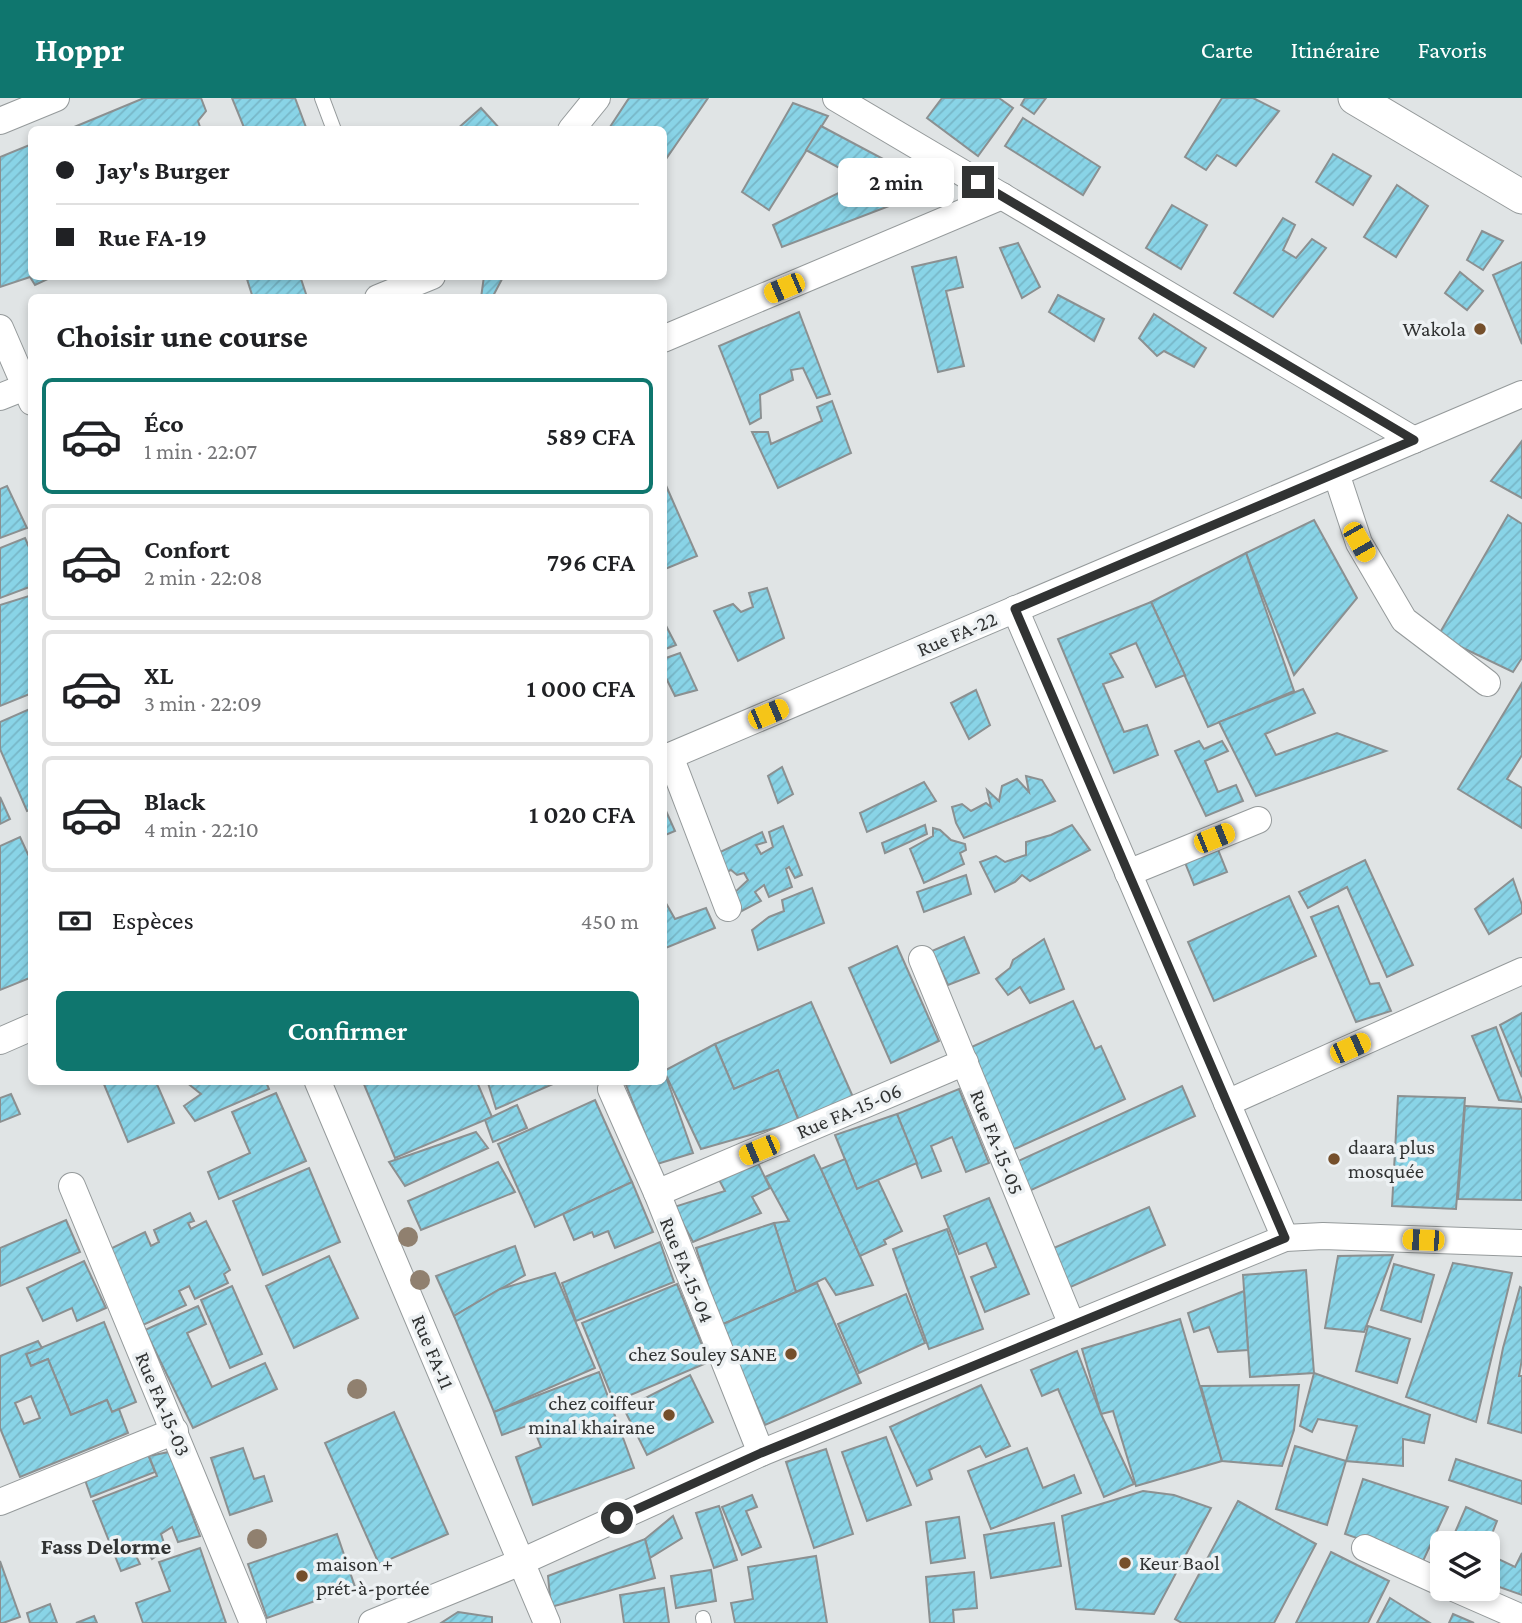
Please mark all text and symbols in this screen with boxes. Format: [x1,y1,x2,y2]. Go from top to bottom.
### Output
text: Hoppr [35,31,124,68]
text: Carte [1201,36,1253,63]
text: Itinéraire [1291,36,1380,63]
text: Favoris [1418,36,1487,63]
text: Jay's Burger [98,156,230,185]
callout: 2 min [838,158,954,206]
route end [962,166,994,198]
text: 2 min [869,169,923,195]
text: Rue FA-19 [98,223,207,252]
car [761,270,808,306]
place label: Wakola [1402,317,1466,341]
text: Choisir une course [56,318,308,354]
marker: Wakola [1472,321,1488,337]
icon: car [60,405,123,468]
text: Éco [144,409,184,438]
text: 589 CFA [546,422,635,451]
text: 1 min · 22:07 [144,438,257,464]
car [1340,519,1379,565]
icon: car [60,531,123,594]
text: Confort [144,535,230,564]
text: 796 CFA [547,548,635,577]
text: 2 min · 22:08 [144,564,263,590]
street label: Rue FA-22 [913,606,1001,662]
icon: car [60,657,123,720]
text: XL [144,661,173,690]
text: 1 000 CFA [526,674,635,703]
text: 3 min · 22:09 [144,690,262,716]
car [745,696,792,732]
icon: car [60,783,123,846]
text: Black [144,787,205,816]
text: 1 020 CFA [529,800,635,829]
text: 4 min · 22:10 [144,816,259,842]
car [1191,820,1238,856]
icon: cash [56,902,94,940]
text: Espèces [112,906,194,935]
text: 450 m [581,908,639,934]
button: Confirmer [56,991,639,1071]
car [1327,1030,1374,1066]
street label: Rue FA-15-06 [793,1078,905,1144]
street label: Rue FA-15-05 [965,1086,1029,1198]
car [736,1132,783,1168]
place label: daara plus mosquée [1348,1135,1435,1183]
marker: daara plus mosquée [1326,1151,1342,1167]
street label: Rue FA-15-04 [655,1214,719,1326]
car [1402,1229,1445,1251]
street label: Rue FA-11 [407,1311,459,1393]
place label: chez Souley SANE [628,1342,777,1366]
marker: chez Souley SANE [783,1346,799,1362]
street label: Rue FA-15-03 [130,1348,196,1460]
place label: chez coiffeur minal khairane [528,1391,656,1439]
marker: chez coiffeur minal khairane [661,1407,677,1423]
route start [601,1502,633,1534]
map controls [1430,1531,1500,1601]
button: layers [1430,1531,1500,1601]
district label: Fass Delorme [41,1533,171,1559]
place label: Keur Baol [1139,1551,1220,1575]
place label: maison + prét-à-portée [316,1552,429,1600]
marker: Keur Baol [1117,1555,1133,1571]
marker: maison + prét-à-portée [294,1568,310,1584]

